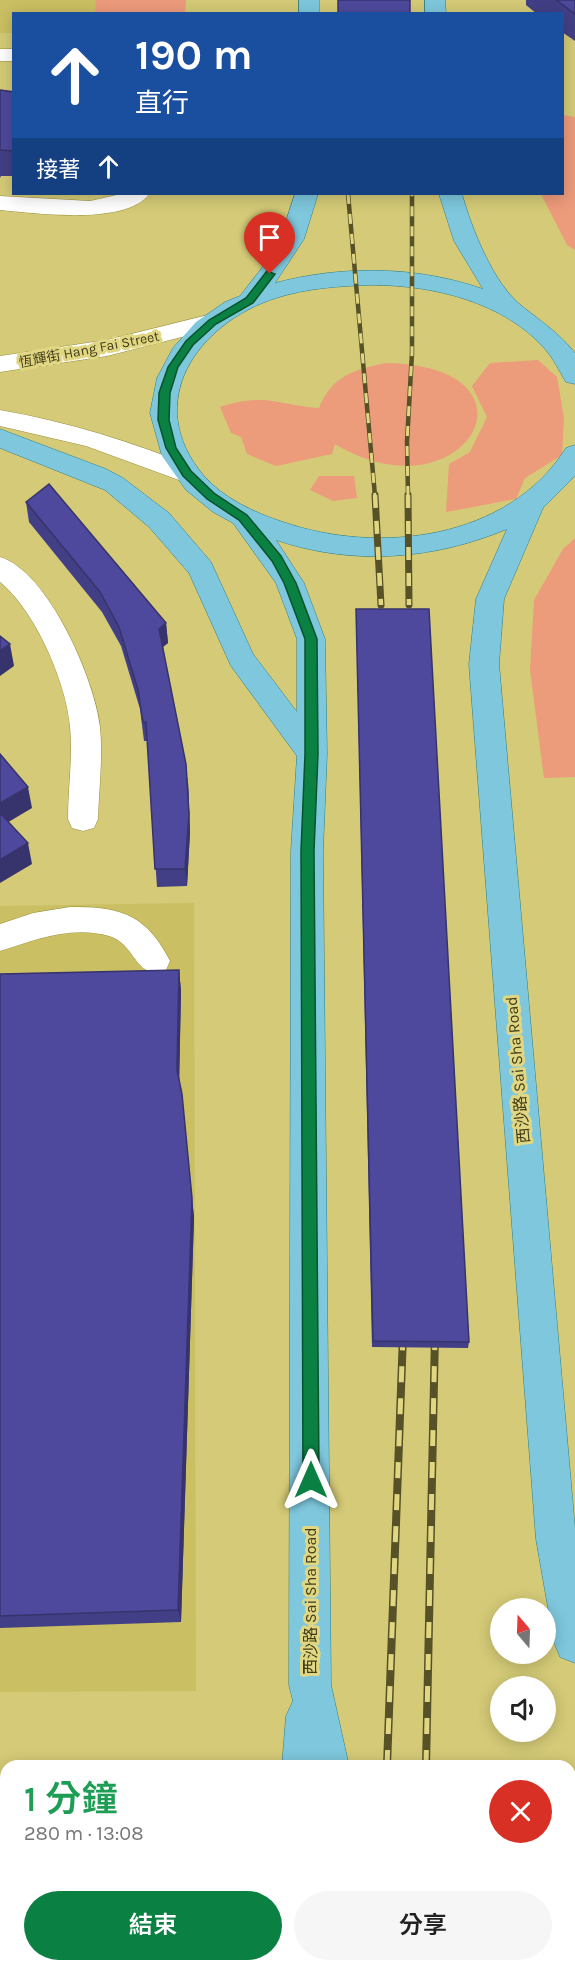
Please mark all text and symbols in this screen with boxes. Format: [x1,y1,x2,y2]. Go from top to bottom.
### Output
text: 190 m [135,30,253,80]
icon: ahead [36,36,114,114]
text: 直行 [135,87,189,119]
icon: ahead [92,150,125,183]
text: 接著 [36,157,80,183]
pin [244,212,295,274]
icon: arrive [253,221,286,254]
street label: 恆輝街 Hang Fai Street [17,328,161,371]
street label: 西沙路 Sai Sha Road [502,996,533,1144]
position arrow [279,1448,343,1512]
street label: 西沙路 Sai Sha Road [301,1527,320,1675]
north arrow [490,1598,556,1664]
map controls [490,1598,556,1742]
button: sound [490,1676,556,1742]
text: 1 分鐘 [24,1778,118,1820]
button: close [489,1780,552,1843]
text: 280 m · 13:08 [24,1822,143,1845]
button: 結束 [24,1891,282,1960]
button: 分享 [294,1891,552,1960]

